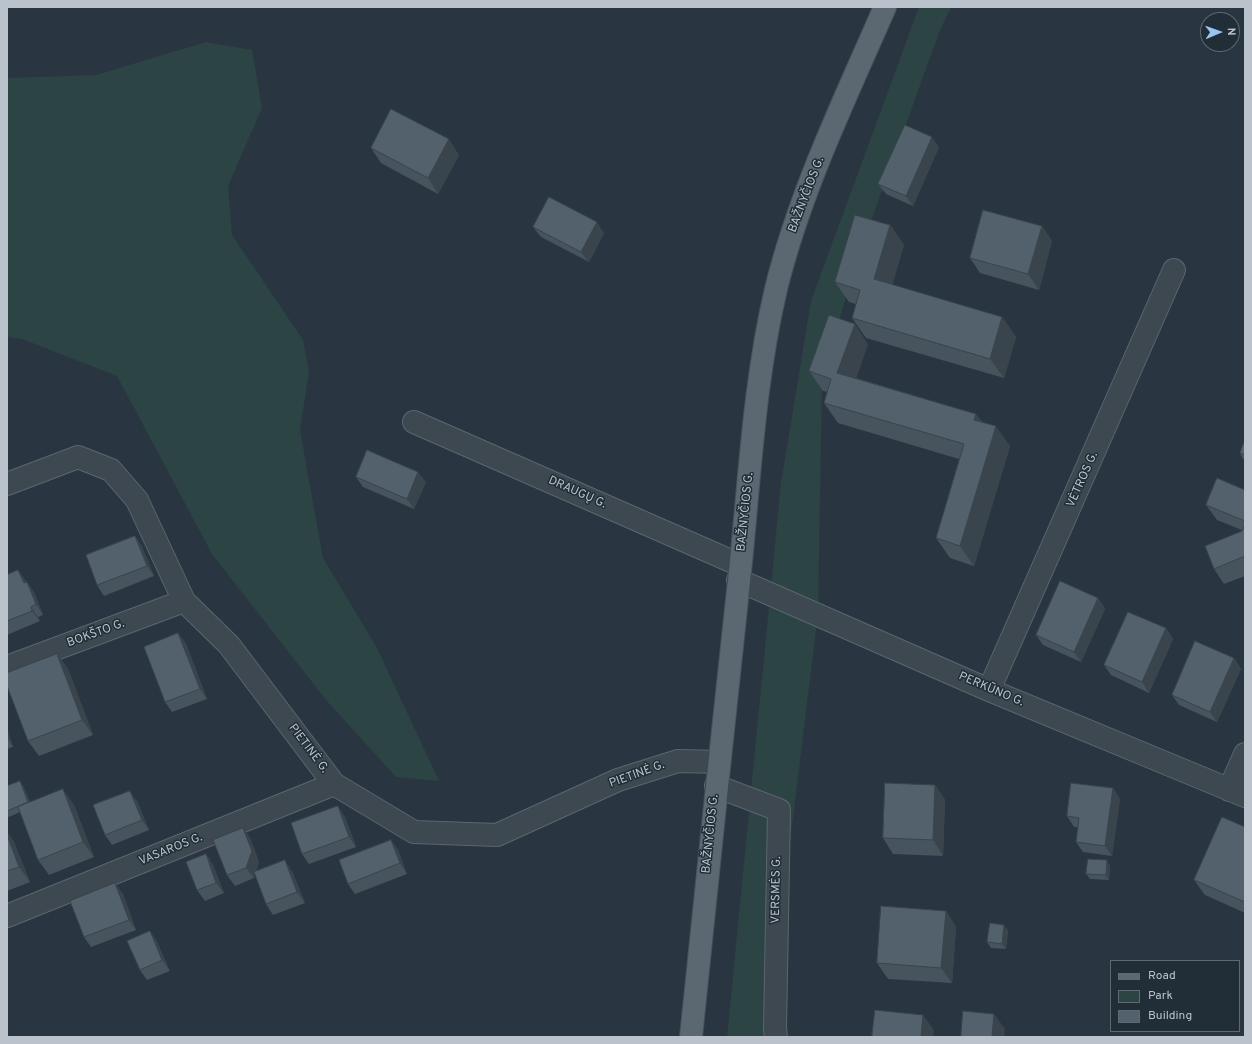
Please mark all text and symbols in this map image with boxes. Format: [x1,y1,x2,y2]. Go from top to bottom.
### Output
north arrow [1200,12,1240,52]
text: N [1224,27,1238,36]
street label: BAŽNYČIOS G. [786,155,828,235]
street label: VĖTROS G. [1064,450,1102,510]
street label: BAŽNYČIOS G. [735,472,757,552]
street label: DRAUGŲ G. [546,474,608,512]
street label: BOKŠTO G. [65,617,127,651]
street label: PERKŪNO G. [956,670,1026,710]
street label: PIETINĖ G. [285,722,331,776]
street label: PIETINĖ G. [607,758,667,792]
street label: BAŽNYČIOS G. [700,794,722,874]
street label: VASAROS G. [137,831,205,869]
street label: VERSMĖS G. [769,856,785,924]
legend [1110,960,1240,1032]
text: Road [1148,968,1176,984]
text: Park [1148,988,1173,1004]
text: Building [1148,1008,1192,1024]

